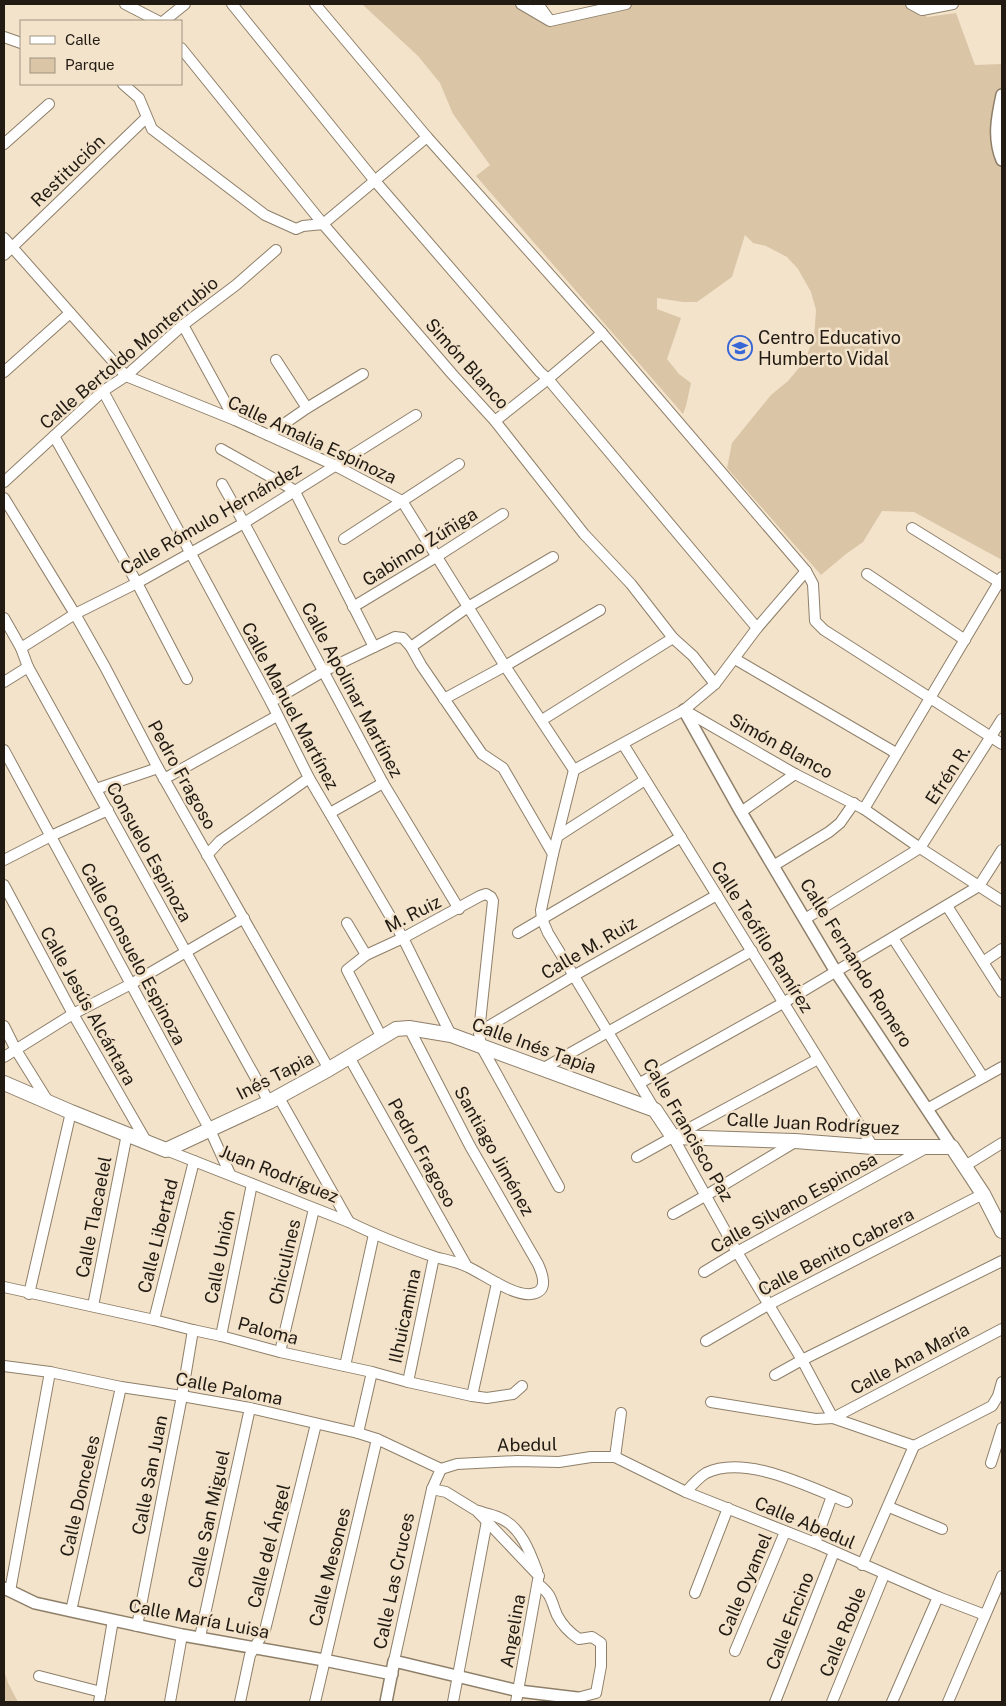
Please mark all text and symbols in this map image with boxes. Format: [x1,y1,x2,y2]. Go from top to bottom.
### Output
legend [20,20,182,85]
text: Calle [65,31,101,48]
text: Parque [65,56,115,73]
street label: Restitución [26,130,109,211]
street label: Calle Bertoldo Monterrubio [35,272,222,433]
street label: Simón Blanco [421,314,514,413]
place label: Centro Educativo Humberto Vidal [758,327,901,369]
school or university icon: Centro Educativo Humberto Vidal [727,335,753,361]
street label: Calle Amalia Espinoza [225,391,400,488]
street label: Calle Rómulo Hernández [117,458,305,579]
street label: Gabinno Zúñiga [358,503,481,590]
street label: Calle Apolinar Martínez [297,599,408,781]
street label: Calle Manuel Martínez [237,618,344,793]
street label: Simón Blanco [726,709,837,783]
street label: Pedro Fragoso [144,717,221,833]
street label: Efrén R. [921,741,974,808]
street label: Consuelo Espinoza [102,778,197,925]
street label: Calle Teófilo Ramírez [707,857,818,1016]
street label: Calle Consuelo Espinoza [76,859,190,1048]
street label: Calle Fernando Romero [796,874,917,1051]
street label: M. Ruiz [381,891,444,937]
street label: Calle M. Ruiz [537,912,640,983]
street label: Calle Jesús Alcántara [36,923,141,1089]
street label: Calle Inés Tapia [469,1013,599,1078]
street label: Inés Tapia [233,1047,317,1104]
street label: Calle Francisco Paz [639,1054,738,1205]
street label: Santiago Jiménez [450,1082,539,1219]
street label: Pedro Fragoso [384,1095,461,1211]
street label: Calle Juan Rodríguez [726,1108,900,1139]
street label: Juan Rodríguez [217,1140,342,1207]
street label: Calle Silvano Espinosa [707,1148,881,1257]
street label: Calle Tlacaelel [71,1154,116,1279]
street label: Calle Libertad [133,1176,182,1295]
street label: Calle Benito Cabrera [754,1203,917,1300]
street label: Calle Unión [200,1208,239,1305]
street label: Chiculines [264,1217,305,1307]
street label: Ilhuicamina [384,1267,425,1365]
street label: Paloma [236,1312,301,1349]
street label: Calle Ana María [847,1318,973,1399]
street label: Calle Paloma [174,1368,284,1409]
street label: Calle San Juan [128,1413,171,1536]
street label: Calle Donceles [55,1433,104,1559]
street label: Abedul [497,1433,557,1456]
street label: Calle San Miguel [184,1448,233,1590]
street label: Calle del Ángel [242,1481,294,1610]
street label: Calle Abedul [752,1492,859,1553]
street label: Calle Mesones [305,1505,354,1628]
street label: Calle Las Cruces [369,1511,418,1651]
street label: Calle Oyamel [713,1530,776,1640]
street label: Calle Encino [761,1569,818,1673]
street label: Calle Roble [815,1584,870,1680]
street label: Angelina [496,1592,529,1669]
street label: Calle María Luisa [127,1595,271,1642]

